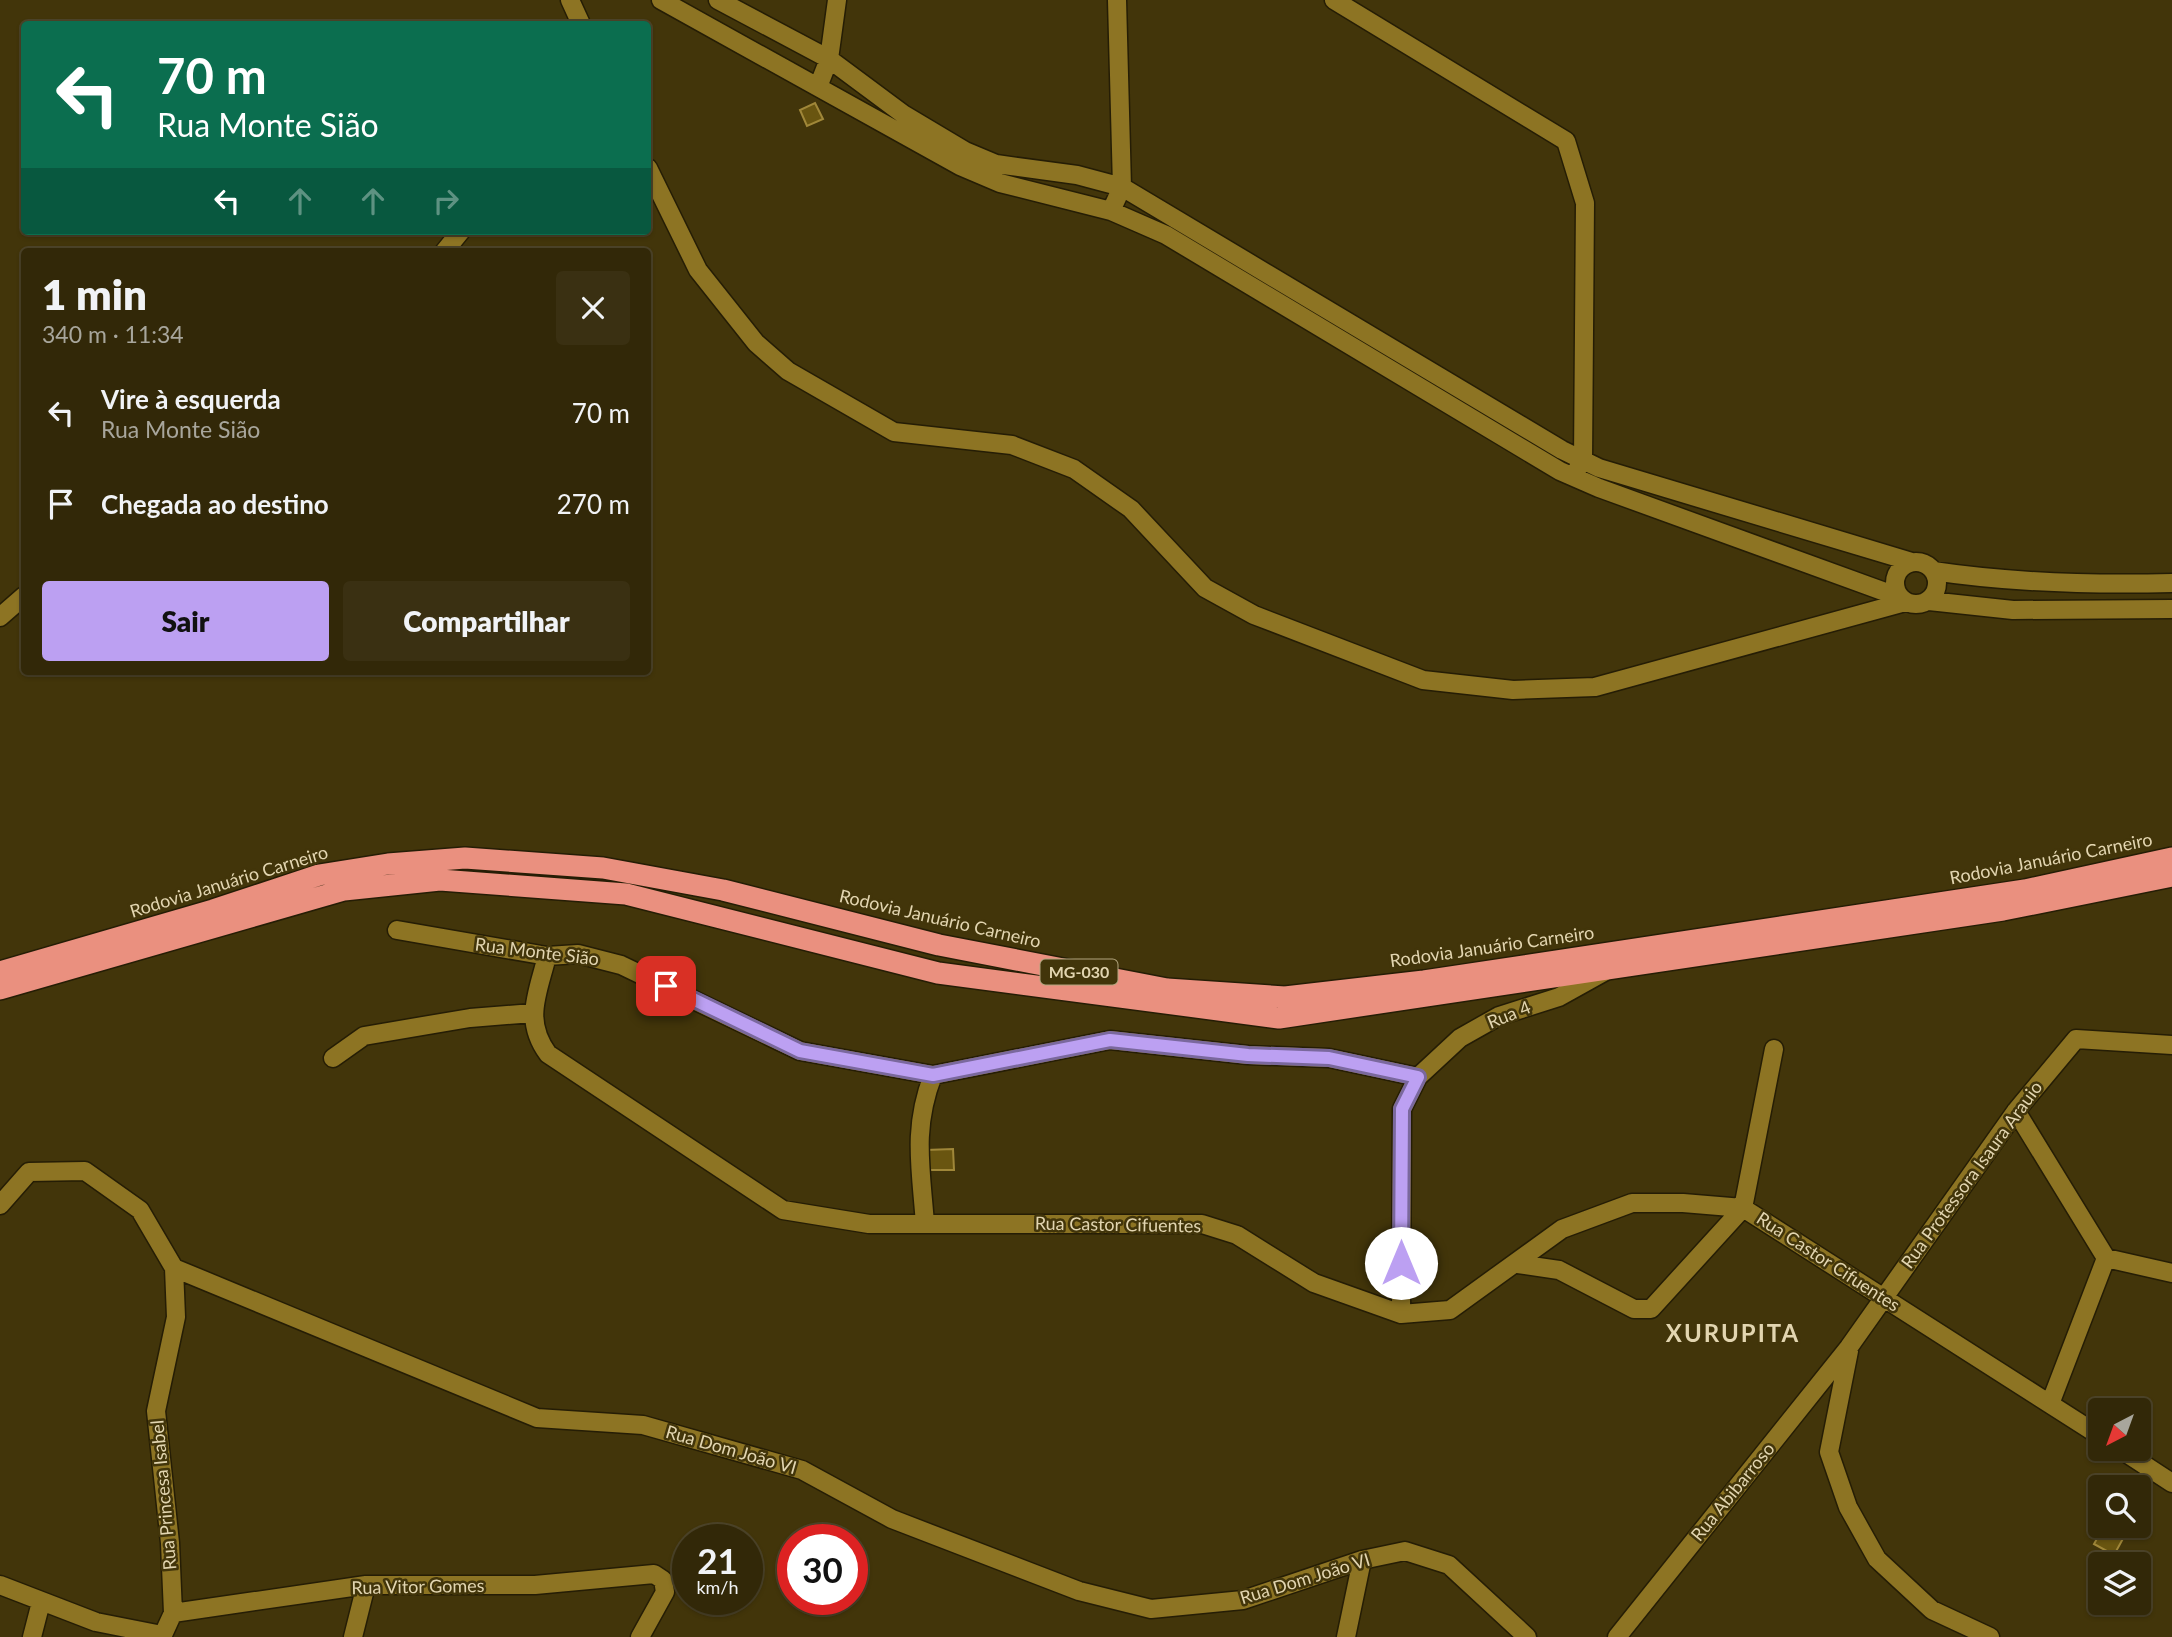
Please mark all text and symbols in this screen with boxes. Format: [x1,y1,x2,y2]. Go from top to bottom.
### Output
text: 70 m [157,46,267,104]
icon: left [42,49,133,140]
text: Rua Monte Sião [157,105,379,144]
icon: left [208,182,246,220]
icon: ahead [281,182,319,220]
icon: ahead [354,182,392,220]
icon: right [427,182,465,220]
text: 1 min [42,269,147,319]
button: close [556,271,630,345]
text: 340 m · 11:34 [42,320,184,348]
text: Vire à esquerda [101,383,281,415]
icon: left [42,394,80,432]
text: 70 m [572,397,630,429]
text: Rua Monte Sião [101,415,260,443]
icon: arrive [42,485,80,523]
text: Chegada ao destino [101,488,329,520]
text: 270 m [557,488,630,520]
button: Sair [42,581,329,661]
button: Compartilhar [343,581,630,661]
street label: Rodovia Januário Carneiro [1947,828,2154,888]
street label: Rodovia Januário Carneiro [127,840,331,922]
street label: Rodovia Januário Carneiro [837,884,1043,952]
street label: Rodovia Januário Carneiro [1388,921,1596,971]
street label: Rua Monte Sião [474,932,600,970]
pin [636,956,696,1016]
road number: MG-030 [1040,960,1118,984]
icon: arrive [647,967,685,1005]
street label: Rua 4 [1484,995,1534,1033]
street label: Rua Protessora Isaura Arauio [1896,1077,2047,1272]
street label: Rua Castor Cifuentes [1753,1207,1905,1316]
street label: Rua Castor Cifuentes [1035,1212,1202,1236]
position arrow [1364,1226,1438,1300]
district label: XURUPITA [1666,1318,1800,1347]
north arrow [2088,1398,2151,1461]
map controls [2088,1398,2151,1615]
street label: Rua Princesa Isabel [145,1419,181,1571]
street label: Rua Dom João VI [663,1420,799,1478]
street label: Rua Abibarroso [1686,1438,1779,1545]
button: search [2088,1475,2151,1538]
speed limit sign: 30 [777,1524,868,1615]
text: 21 [697,1539,738,1581]
street label: Rua Dom João VI [1237,1548,1372,1608]
button: layers [2088,1552,2151,1615]
street label: Rua Vitor Gomes [351,1574,485,1598]
text: km/h [696,1576,739,1598]

